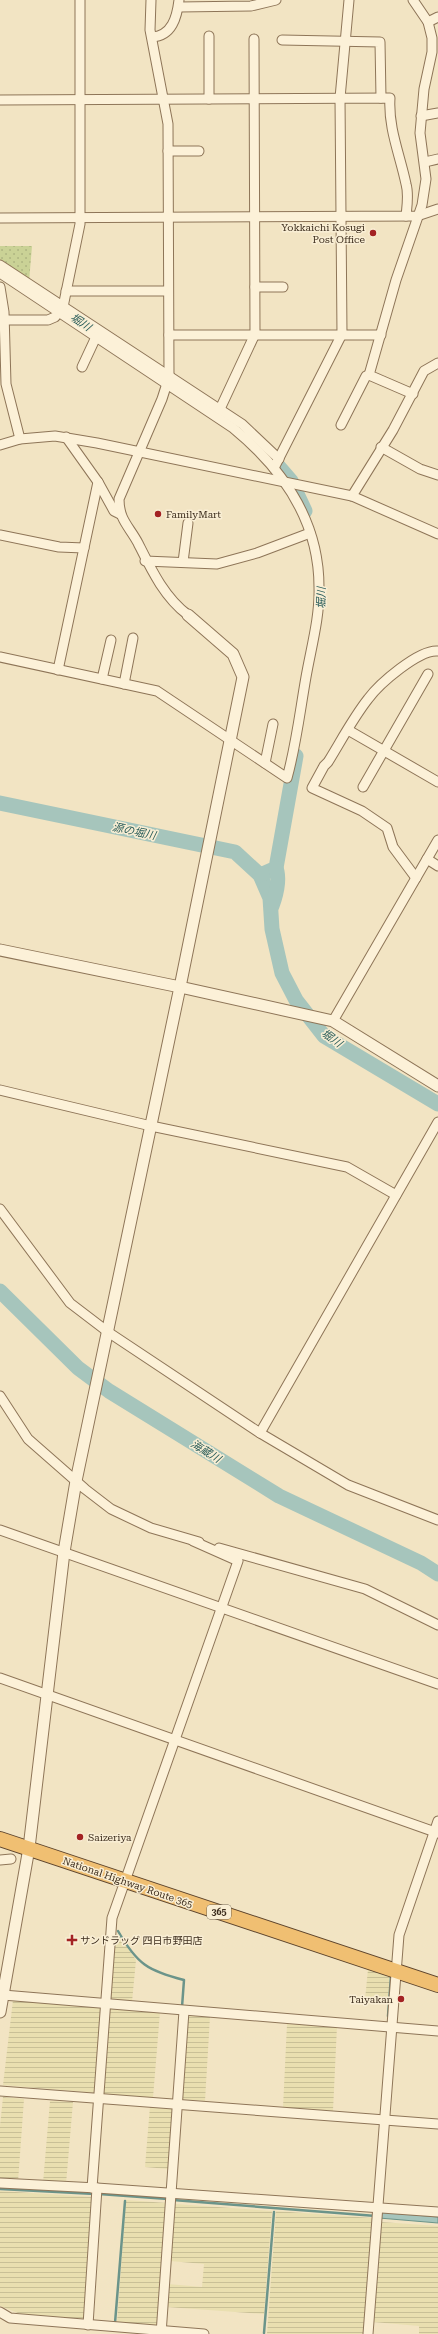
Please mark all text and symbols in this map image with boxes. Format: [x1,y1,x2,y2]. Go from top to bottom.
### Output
place label: Yokkaichi Kosugi Post Office [281,222,366,245]
marker: Yokkaichi Kosugi Post Office [368,228,378,238]
water label: 堀川 [68,311,94,335]
marker: FamilyMart [153,509,163,519]
place label: FamilyMart [166,509,221,520]
water label: 堀川 [315,586,328,609]
water label: 源の堀川 [111,821,158,843]
water label: 堀川 [319,1027,345,1051]
water label: 海蔵川 [188,1437,224,1466]
marker: Saizeriya [75,1832,85,1842]
place label: Saizeriya [88,1832,132,1843]
street label: National Highway Route 365 [61,1855,195,1910]
road number: 365 [207,1905,231,1919]
marker: サンドラッグ 四日市野田店 [67,1935,77,1945]
place label: サンドラッグ 四日市野田店 [80,1935,203,1946]
place label: Taiyakan [349,1994,394,2005]
marker: Taiyakan [396,1994,406,2004]

